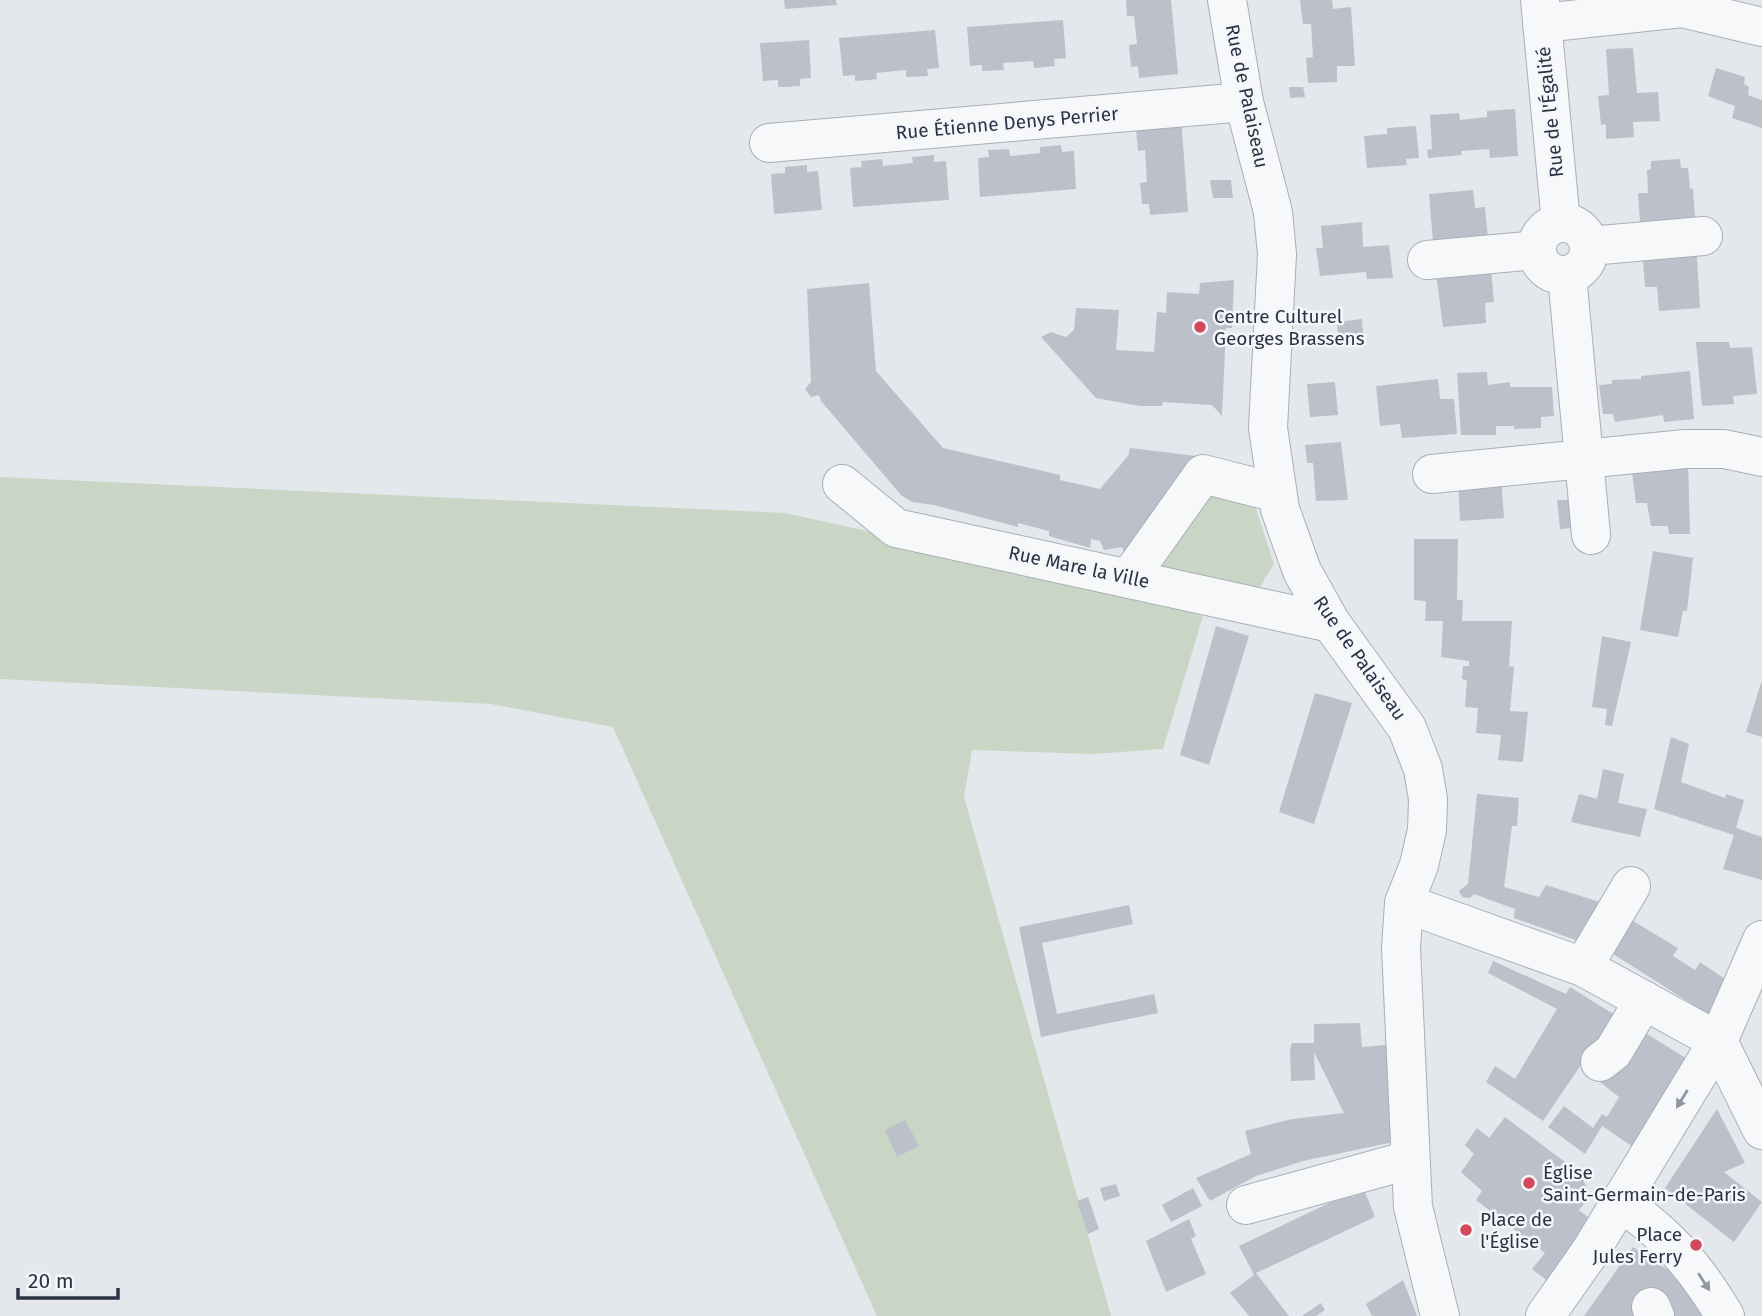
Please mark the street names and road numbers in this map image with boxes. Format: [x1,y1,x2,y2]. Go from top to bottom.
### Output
street label: Rue de Palaiseau [1221,22,1273,170]
street label: Rue de l'Égalité [1532,45,1568,179]
street label: Rue Étienne Denys Perrier [895,102,1120,144]
street label: Rue Mare la Ville [1006,541,1152,593]
street label: Rue de Palaiseau [1309,591,1411,725]

